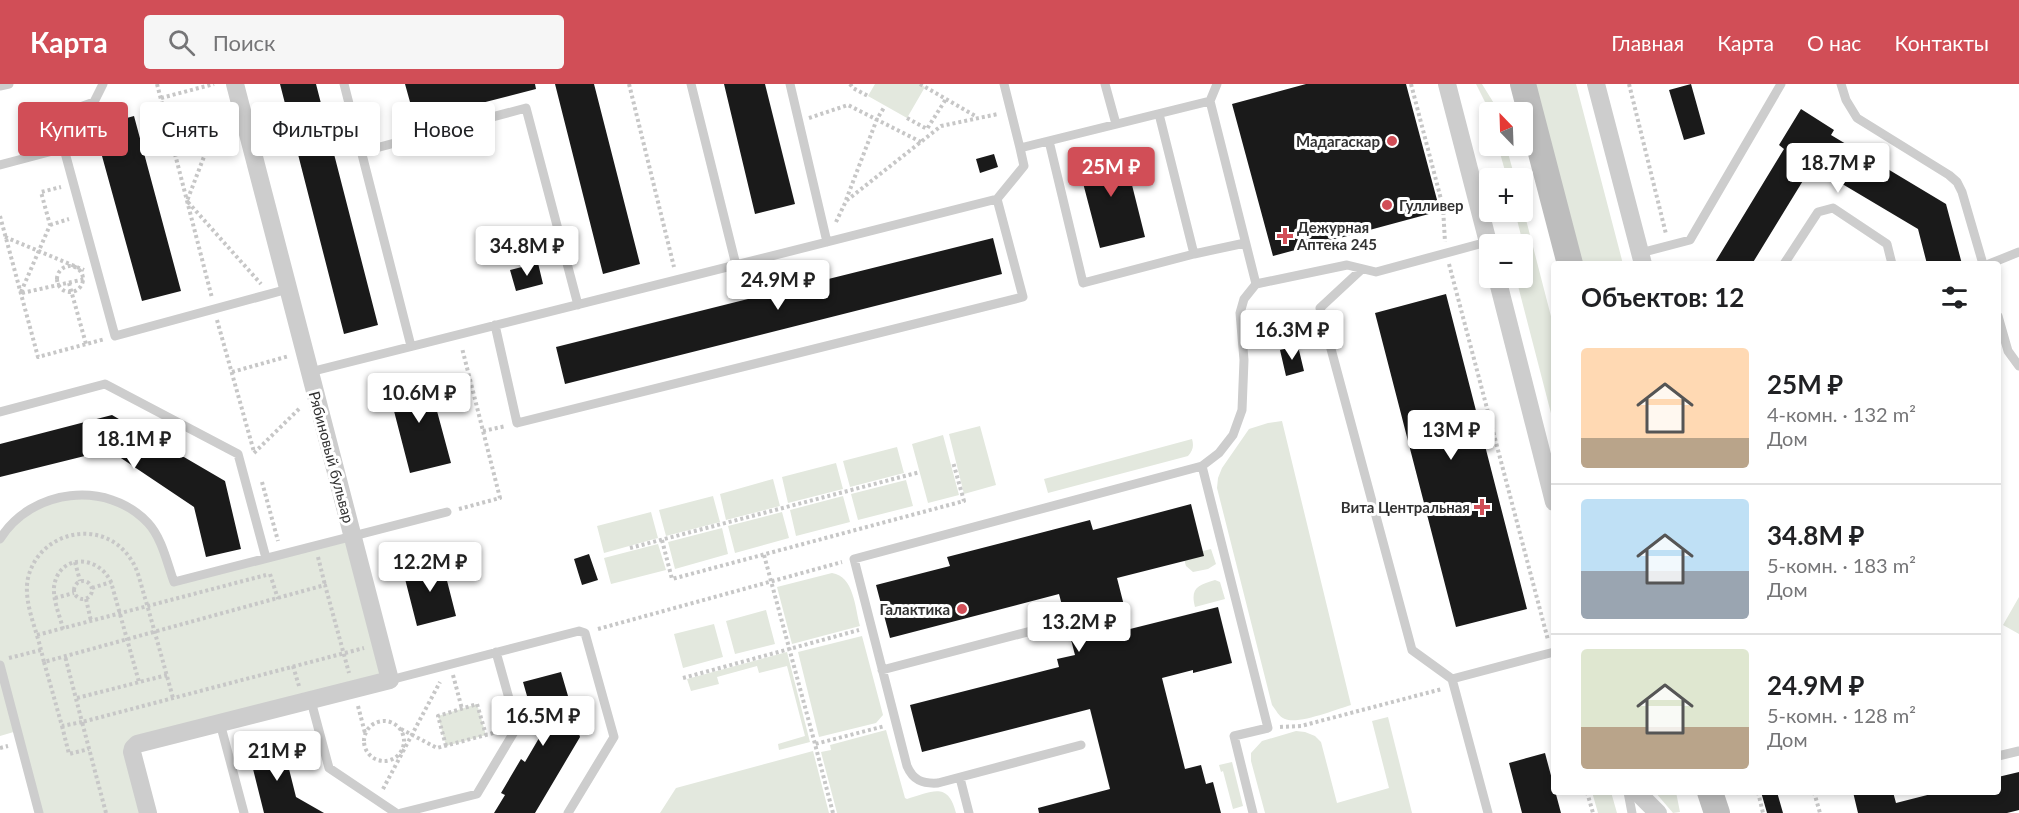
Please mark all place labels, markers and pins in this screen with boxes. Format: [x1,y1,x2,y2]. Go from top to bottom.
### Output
place label: Мадагаскар [1296,132,1380,150]
marker: Мадагаскар [1385,134,1399,148]
pin: 18.7M ₽ [1783,143,1893,194]
pin: 25M ₽ [1069,147,1153,198]
place label: Гулливер [1399,196,1464,214]
marker: Гулливер [1380,198,1394,212]
place label: Дежурная Аптека 245 [1296,218,1377,253]
pin: 34.8M ₽ [472,226,582,277]
marker: Дежурная Аптека 245 [1278,229,1292,243]
pin: 24.9M ₽ [723,260,833,311]
pin: 16.3M ₽ [1237,310,1347,361]
pin: 10.6M ₽ [364,373,474,424]
pin: 13M ₽ [1409,410,1493,461]
pin: 18.1M ₽ [79,419,189,470]
place label: Вита Центральная [1341,498,1470,516]
marker: Вита Центральная [1475,500,1489,514]
pin: 12.2M ₽ [375,542,485,593]
place label: Галактика [880,600,950,618]
marker: Галактика [955,602,969,616]
pin: 13.2M ₽ [1024,602,1134,653]
pin: 16.5M ₽ [488,696,598,747]
pin: 21M ₽ [235,731,319,782]

